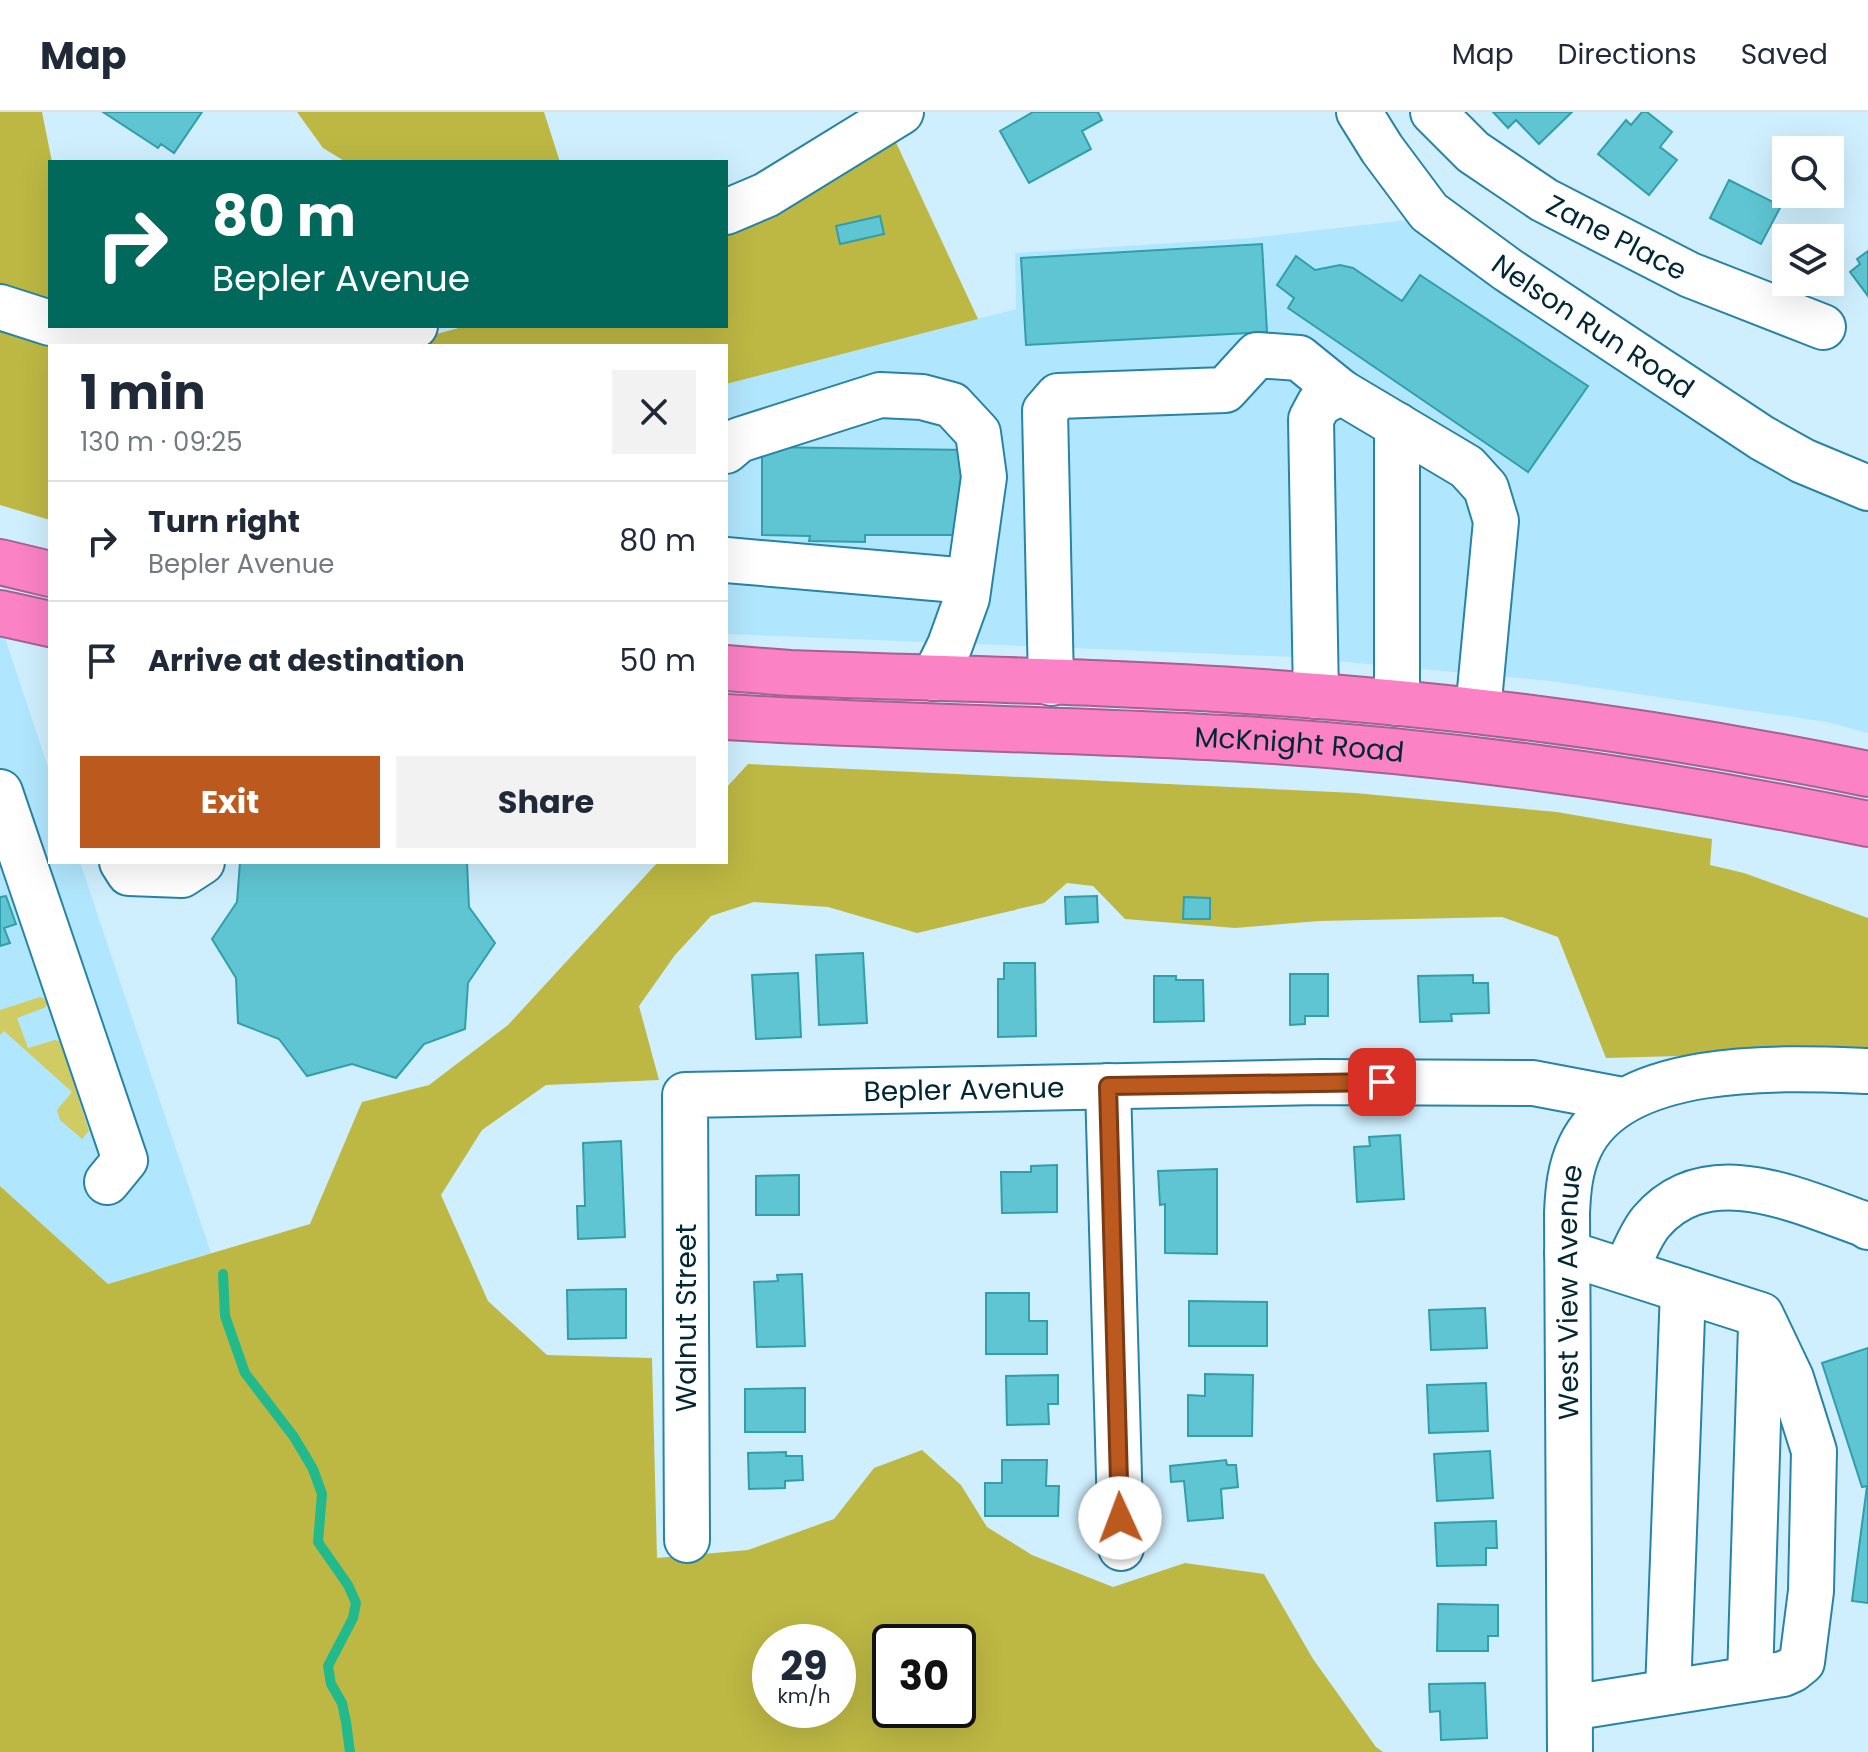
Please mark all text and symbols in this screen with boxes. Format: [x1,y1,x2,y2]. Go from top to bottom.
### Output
text: Map [40,29,127,82]
text: Map [1452,35,1514,74]
text: Directions [1558,35,1697,74]
text: Saved [1741,35,1828,74]
map controls [1772,136,1844,296]
button: search [1772,136,1844,208]
text: 80 m [212,177,356,256]
street label: Zane Place [1539,185,1694,290]
icon: right [80,192,184,296]
button: layers [1772,224,1844,296]
street label: Nelson Run Road [1483,245,1701,408]
text: Bepler Avenue [212,253,470,304]
text: 1 min [80,359,206,426]
button: close [612,370,696,454]
text: 130 m · 09:25 [80,424,243,460]
text: Turn right [148,500,300,543]
icon: right [80,519,124,563]
text: 80 m [619,519,696,562]
text: Bepler Avenue [148,546,334,582]
icon: arrive [80,639,124,683]
text: Arrive at destination [148,639,465,682]
text: 50 m [619,639,696,682]
street label: McKnight Road [1194,717,1406,772]
button: Exit [80,756,380,848]
button: Share [396,756,696,848]
pin [1348,1048,1416,1116]
icon: arrive [1360,1060,1404,1104]
street label: Bepler Avenue [863,1068,1065,1111]
street label: West View Avenue [1548,1161,1593,1420]
street label: Walnut Street [667,1224,706,1412]
position arrow [1078,1476,1162,1560]
speed limit sign: 30 [872,1624,976,1728]
text: 29 [780,1638,828,1694]
text: km/h [777,1682,831,1710]

